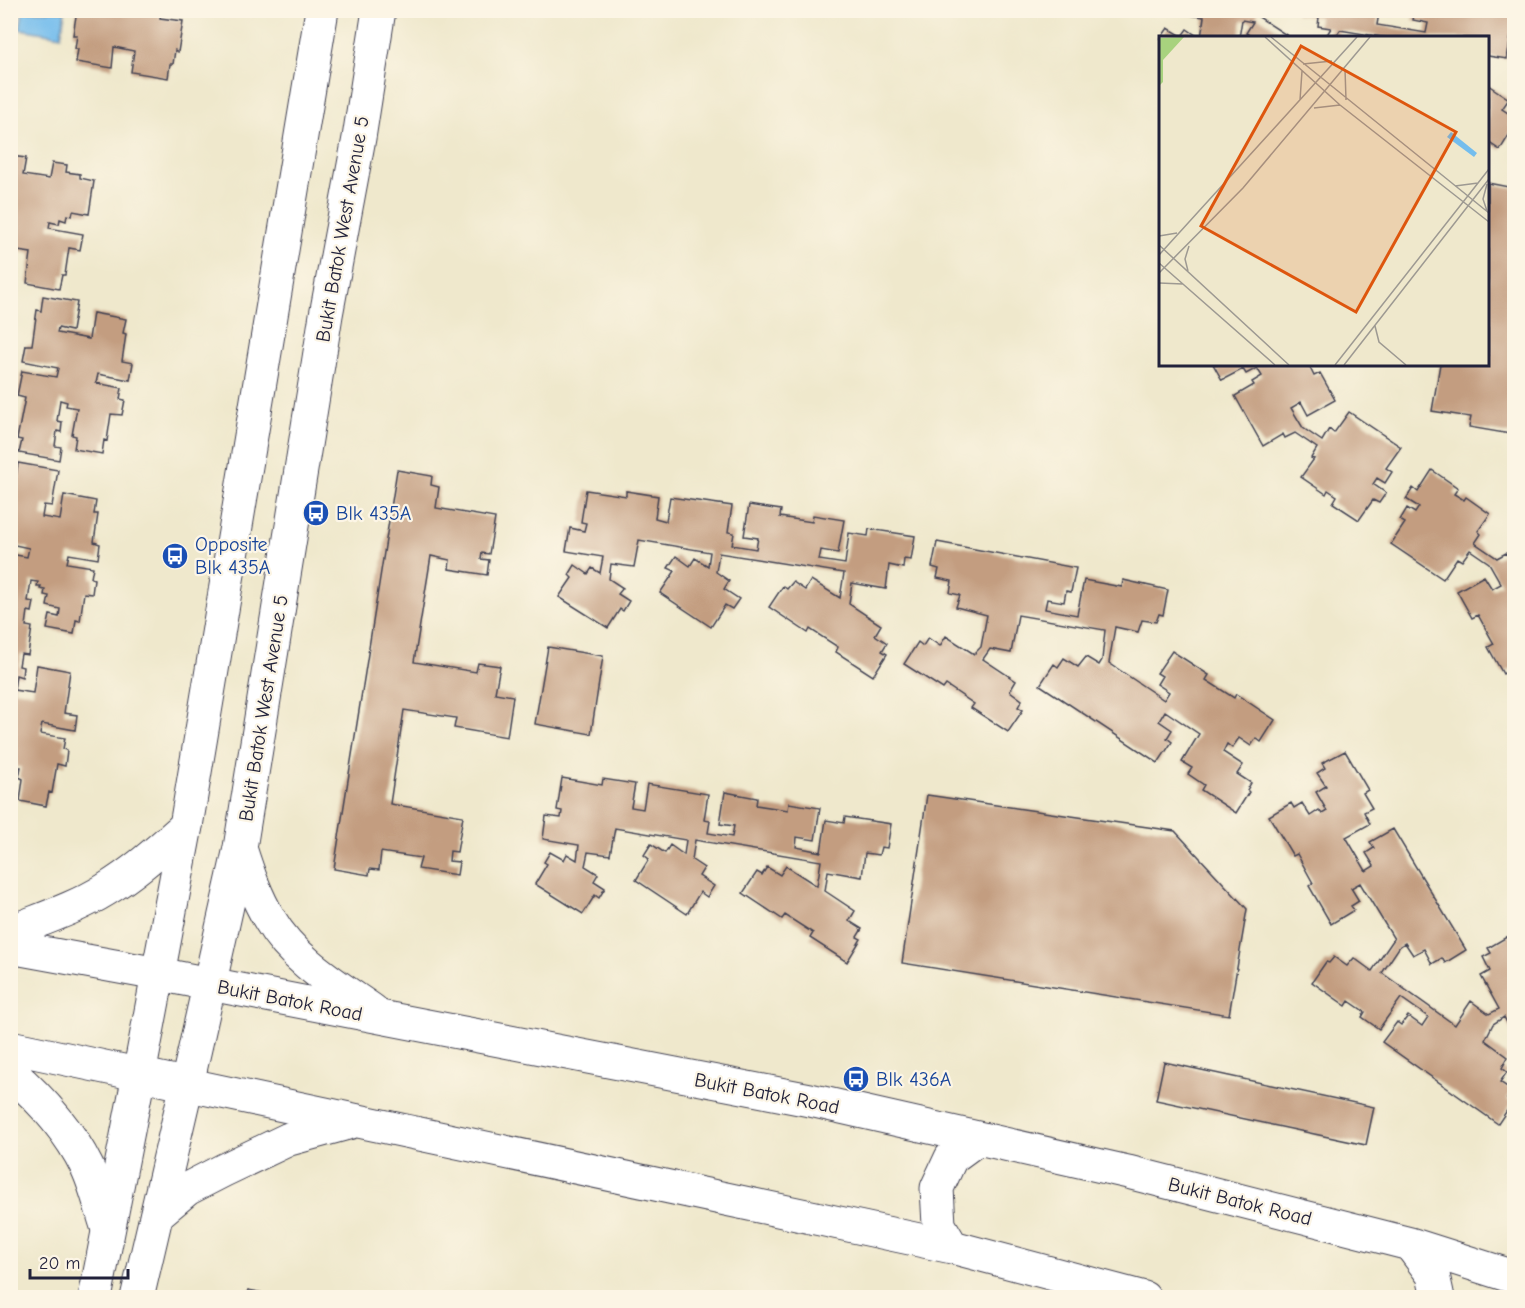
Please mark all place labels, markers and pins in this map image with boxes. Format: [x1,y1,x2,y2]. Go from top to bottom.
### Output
bus stop icon: Blk 435A [301,498,331,528]
place label: Blk 435A [336,502,412,525]
place label: Opposite Blk 435A [195,533,271,579]
bus stop icon: Opposite Blk 435A [160,541,190,571]
bus stop icon: Blk 436A [841,1064,871,1094]
place label: Blk 436A [876,1068,952,1091]

